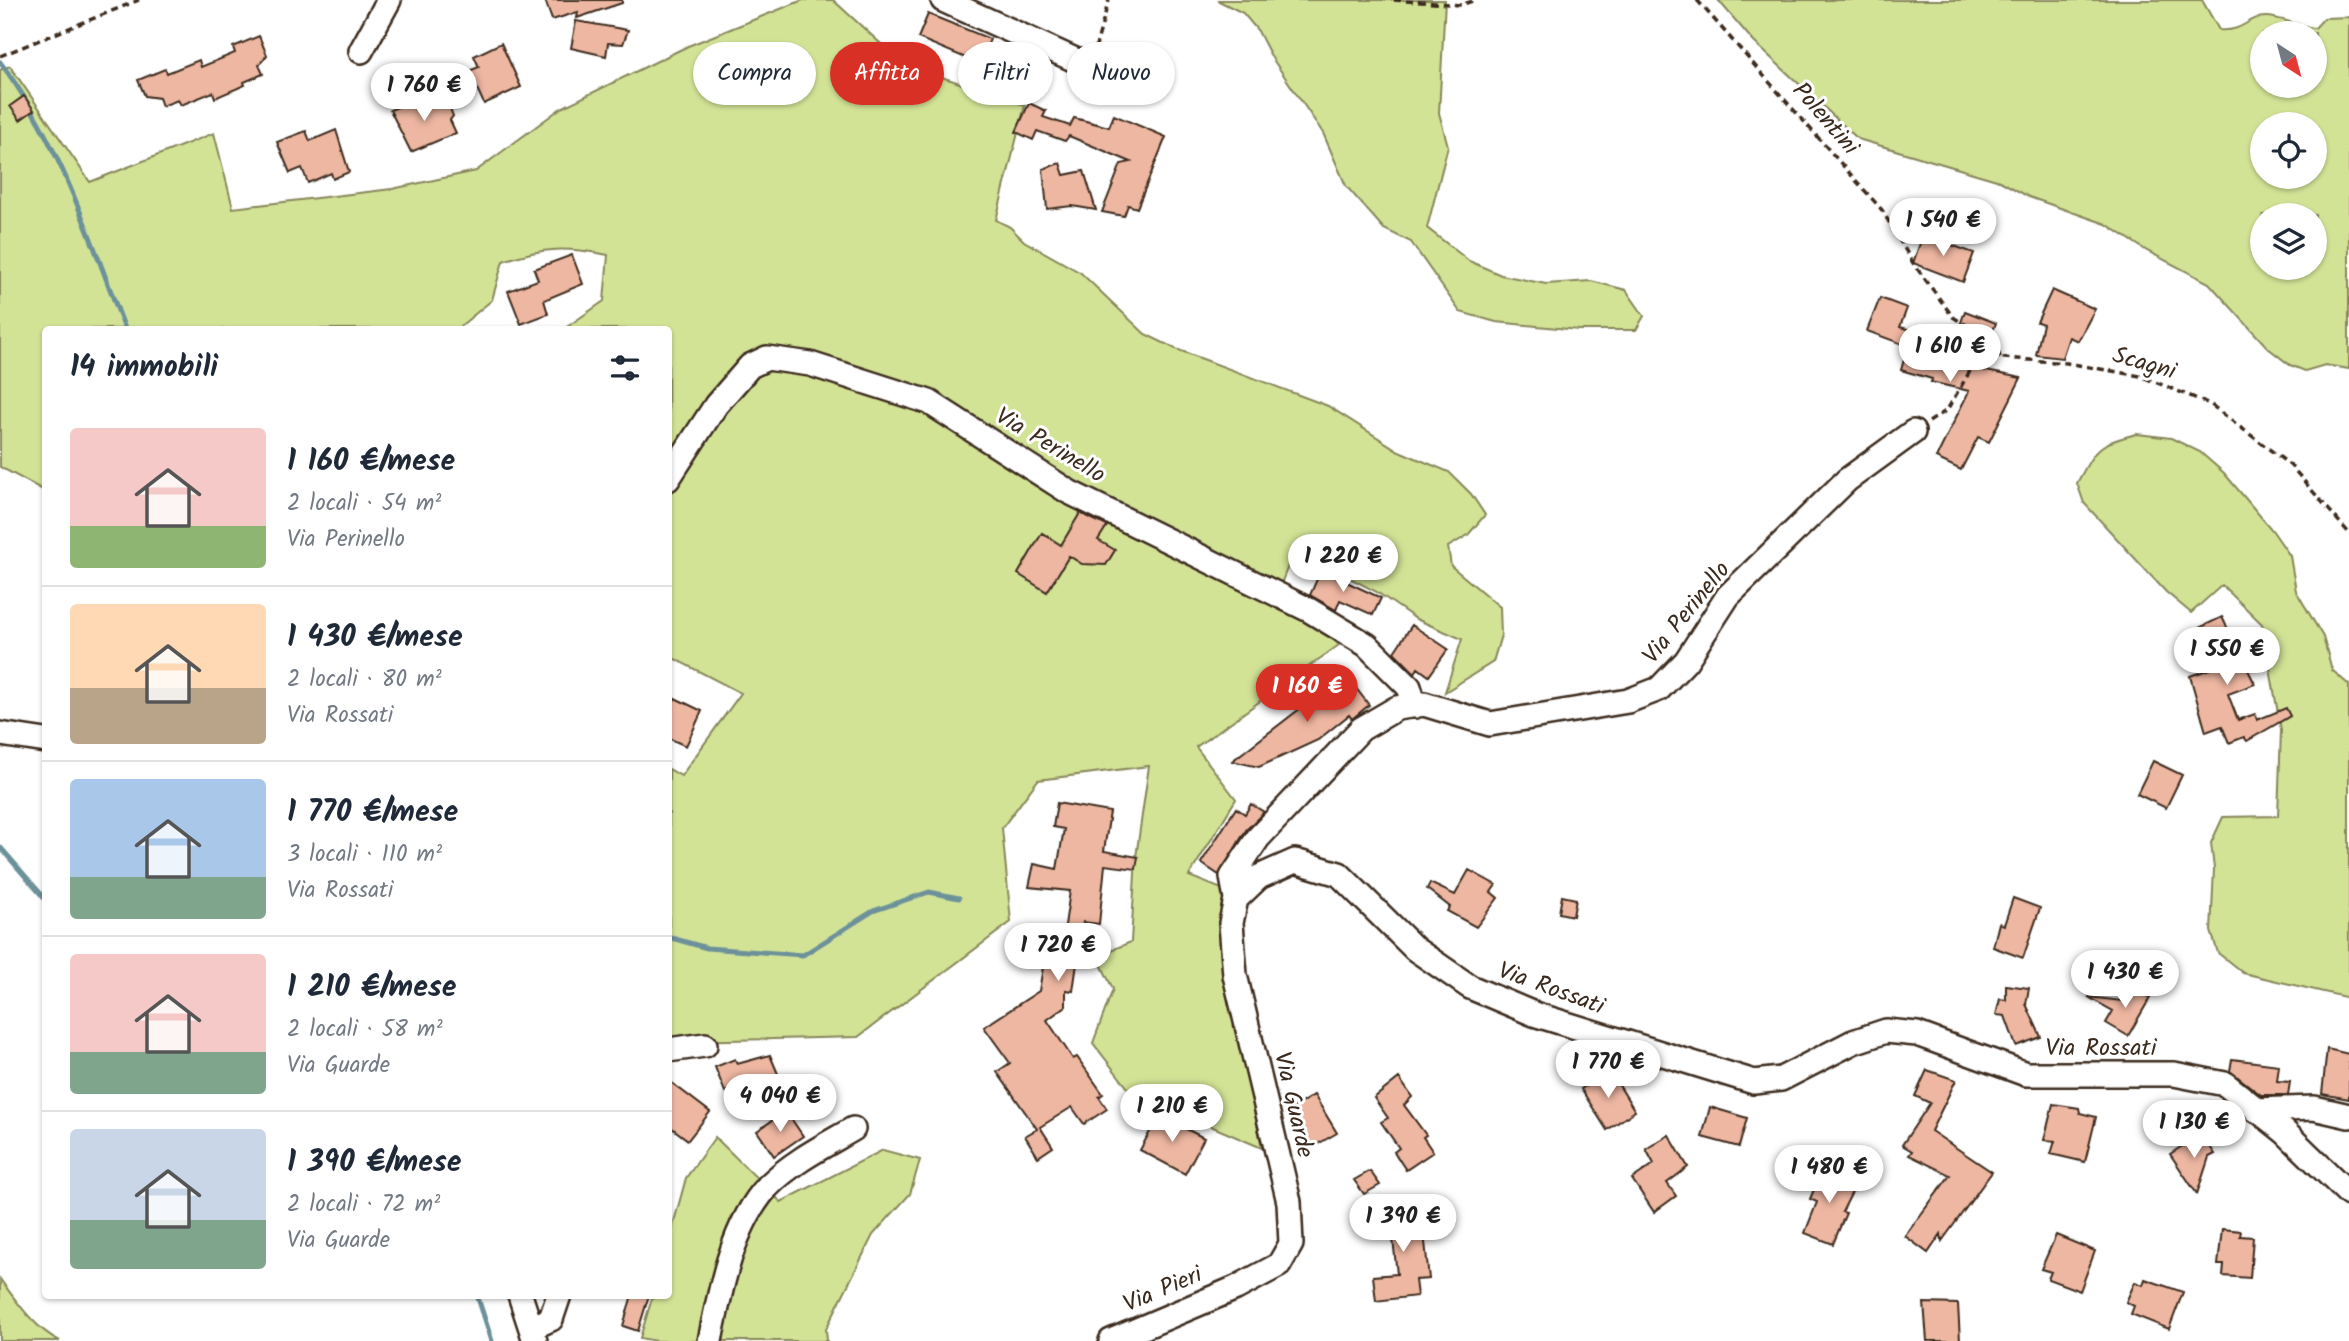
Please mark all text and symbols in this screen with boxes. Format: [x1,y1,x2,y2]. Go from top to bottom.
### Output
north arrow [2250,21,2328,98]
map controls [2250,21,2327,280]
chip: Compra [693,42,816,105]
chip: Affitta [830,42,944,105]
chip: Filtri [958,42,1053,105]
chip: Nuovo [1067,42,1175,105]
pin: 1 760 € [359,64,489,123]
text: 1 760 € [387,68,461,104]
street label: Polentini [1782,73,1869,166]
button: locate [2250,112,2327,189]
pin: 1 540 € [1878,198,2008,258]
text: 1 540 € [1905,203,1981,239]
button: layers [2250,203,2327,280]
pin: 1 610 € [1885,324,2015,384]
text: 1 610 € [1915,329,1985,365]
street label: Scagni [2108,336,2182,392]
text: 14 immobili [70,344,218,392]
icon: filters [606,349,644,387]
street label: Via Perinello [987,398,1113,494]
text: 1 160 €/mese [287,438,455,486]
icon: home [126,456,210,540]
text: 2 locali · 54 m² [287,486,441,522]
text: Via Perinello [287,522,405,558]
pin: 1 220 € [1278,534,1408,594]
text: 1 220 € [1304,539,1382,575]
street label: Via Perinello [1633,553,1741,673]
text: 1 430 €/mese [287,614,463,662]
pin: 1 550 € [2162,628,2292,687]
icon: home [126,632,210,716]
text: 1 550 € [2190,632,2264,668]
text: 2 locali · 80 m² [287,662,442,698]
pin: 1 160 € [1242,664,1372,724]
text: 1 160 € [1272,669,1342,705]
text: Via Rossati [287,698,393,734]
text: 1 770 €/mese [287,789,458,837]
icon: home [126,807,210,891]
text: 3 locali · 110 m² [287,837,442,873]
text: Via Rossati [287,873,393,909]
pin: 1 720 € [993,923,1123,983]
text: 1 720 € [1020,928,1096,964]
pin: 1 430 € [2060,950,2190,1010]
street label: Via Rossati [1492,952,1611,1027]
text: 1 430 € [2087,955,2163,991]
text: 1 210 €/mese [287,964,456,1012]
icon: home [126,982,210,1066]
text: 2 locali · 58 m² [287,1012,442,1048]
street label: Via Rossati [2046,1029,2158,1068]
pin: 1 770 € [1543,1040,1673,1100]
text: 1 770 € [1572,1045,1644,1081]
text: Via Guarde [287,1048,390,1084]
street label: Via Guarde [1262,1048,1324,1162]
pin: 4 040 € [715,1074,845,1134]
text: 4 040 € [740,1079,820,1115]
pin: 1 210 € [1107,1084,1237,1144]
text: 1 210 € [1136,1089,1208,1125]
pin: 1 130 € [2129,1100,2259,1160]
text: 1 130 € [2159,1105,2229,1141]
text: 1 390 €/mese [287,1139,461,1187]
pin: 1 480 € [1764,1146,1894,1205]
text: 1 480 € [1790,1150,1868,1186]
icon: home [126,1157,210,1241]
text: 2 locali · 72 m² [287,1187,440,1223]
pin: 1 390 € [1338,1194,1468,1254]
text: 1 390 € [1365,1199,1441,1235]
text: Via Guarde [287,1223,390,1259]
street label: Via Pieri [1117,1255,1210,1324]

